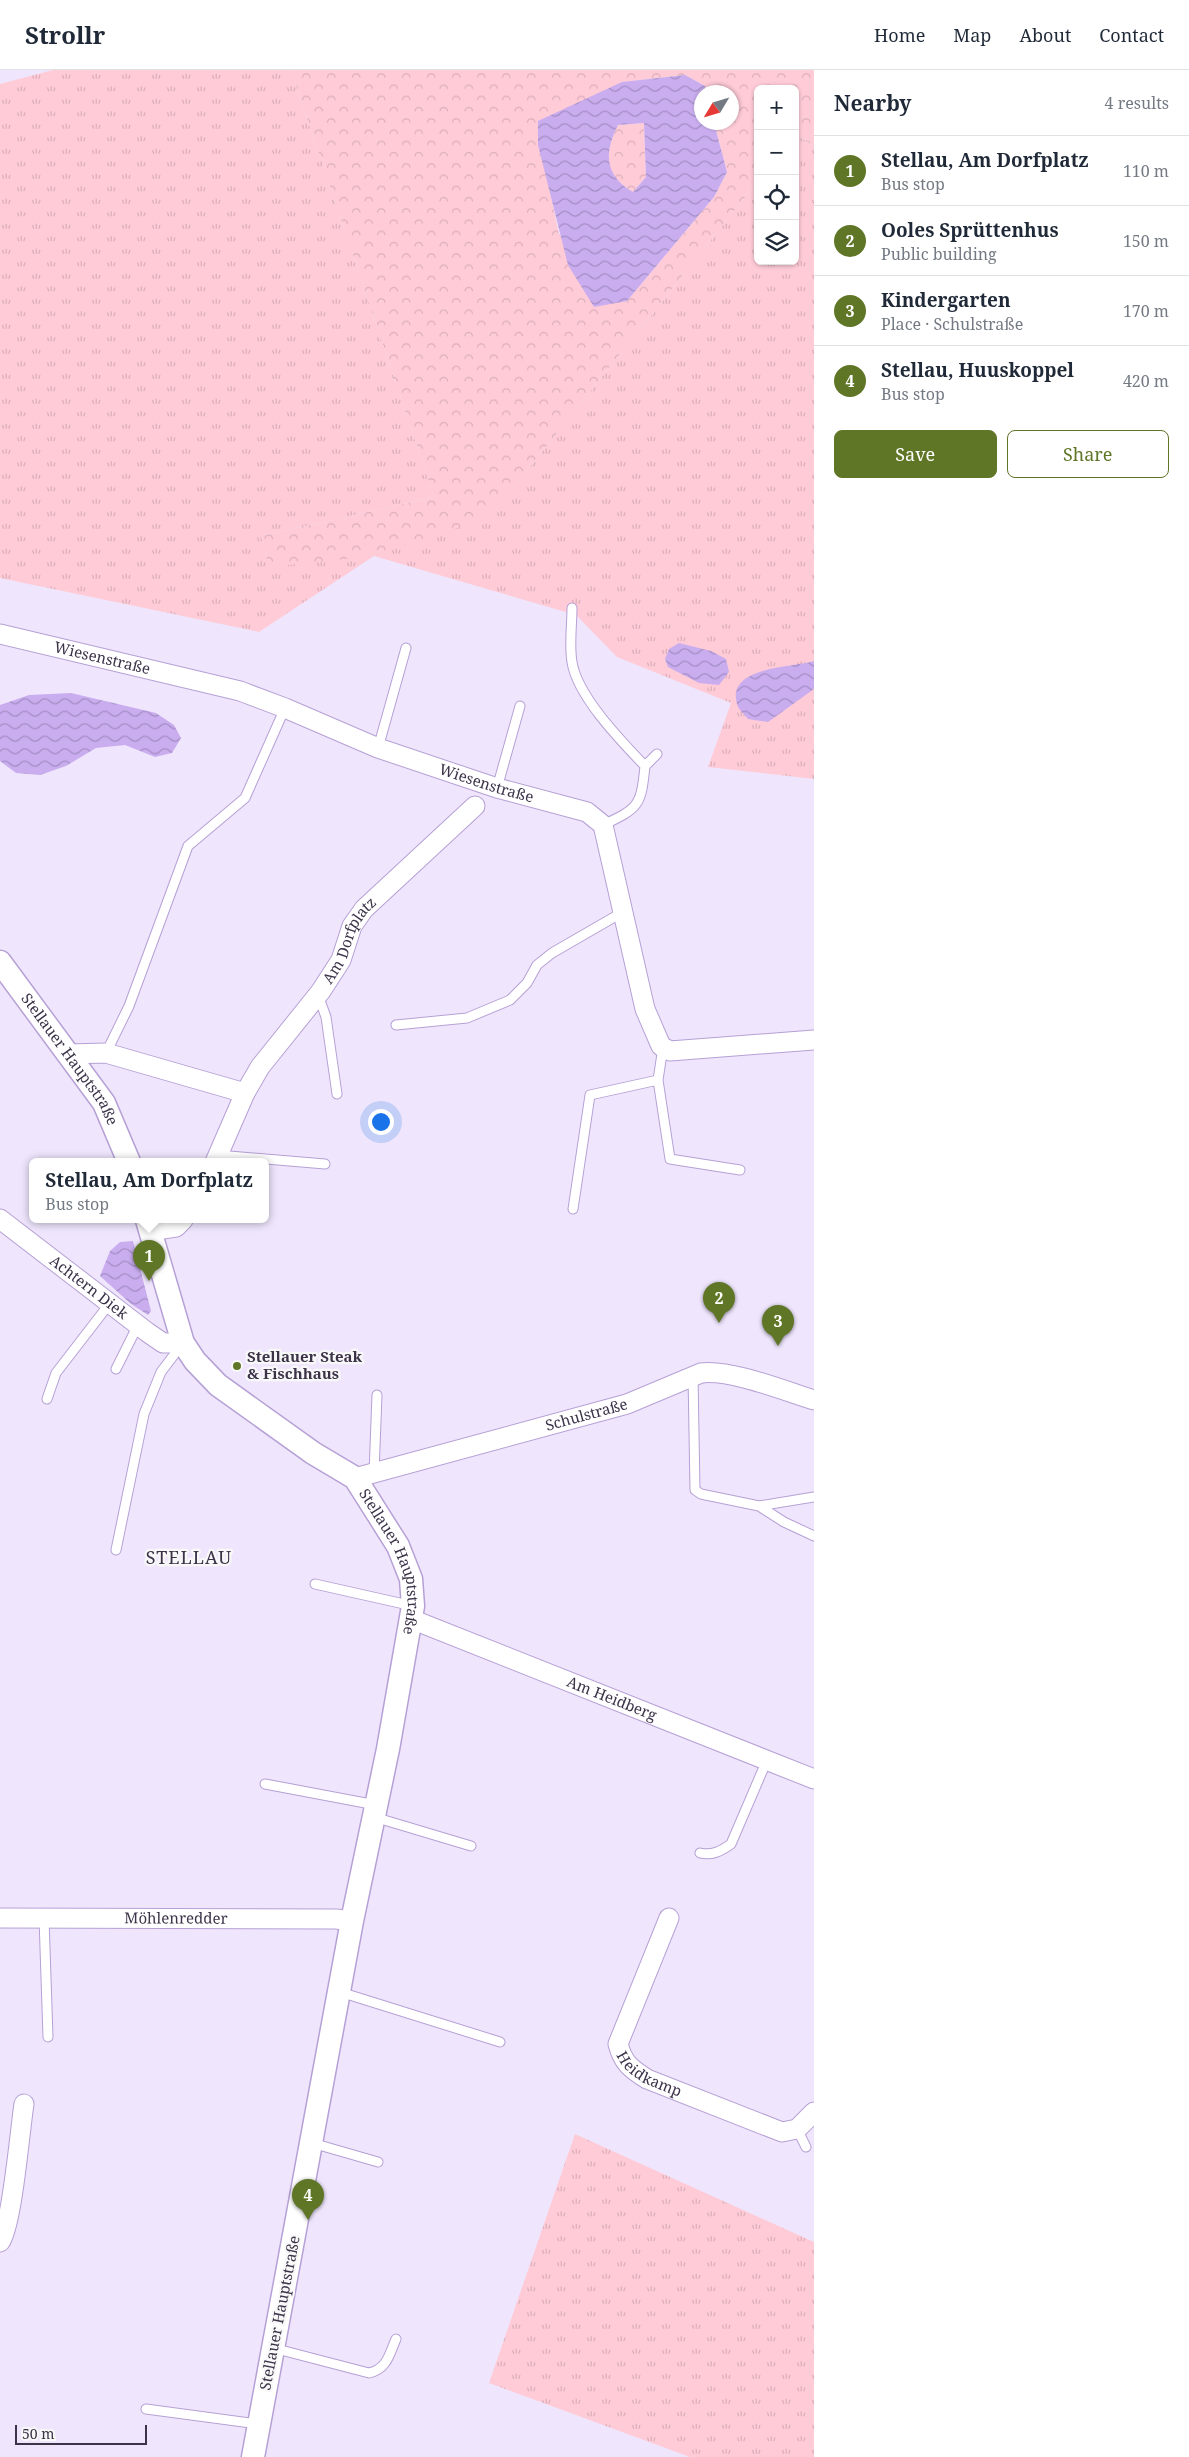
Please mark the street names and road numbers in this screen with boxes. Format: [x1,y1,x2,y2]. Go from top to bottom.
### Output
street label: Wiesenstraße [52,636,152,678]
street label: Wiesenstraße [437,758,536,806]
street label: Am Dorfplatz [317,892,380,987]
street label: Stellauer Hauptstraße [17,989,123,1128]
street label: Achtern Diek [46,1250,133,1323]
street label: Schulstraße [543,1393,630,1435]
street label: Stellauer Hauptstraße [355,1485,424,1636]
street label: Am Heidberg [564,1671,660,1725]
street label: Möhlenredder [124,1907,228,1928]
street label: Heidkamp [613,2047,685,2101]
street label: Stellauer Hauptstraße [254,2234,304,2392]

